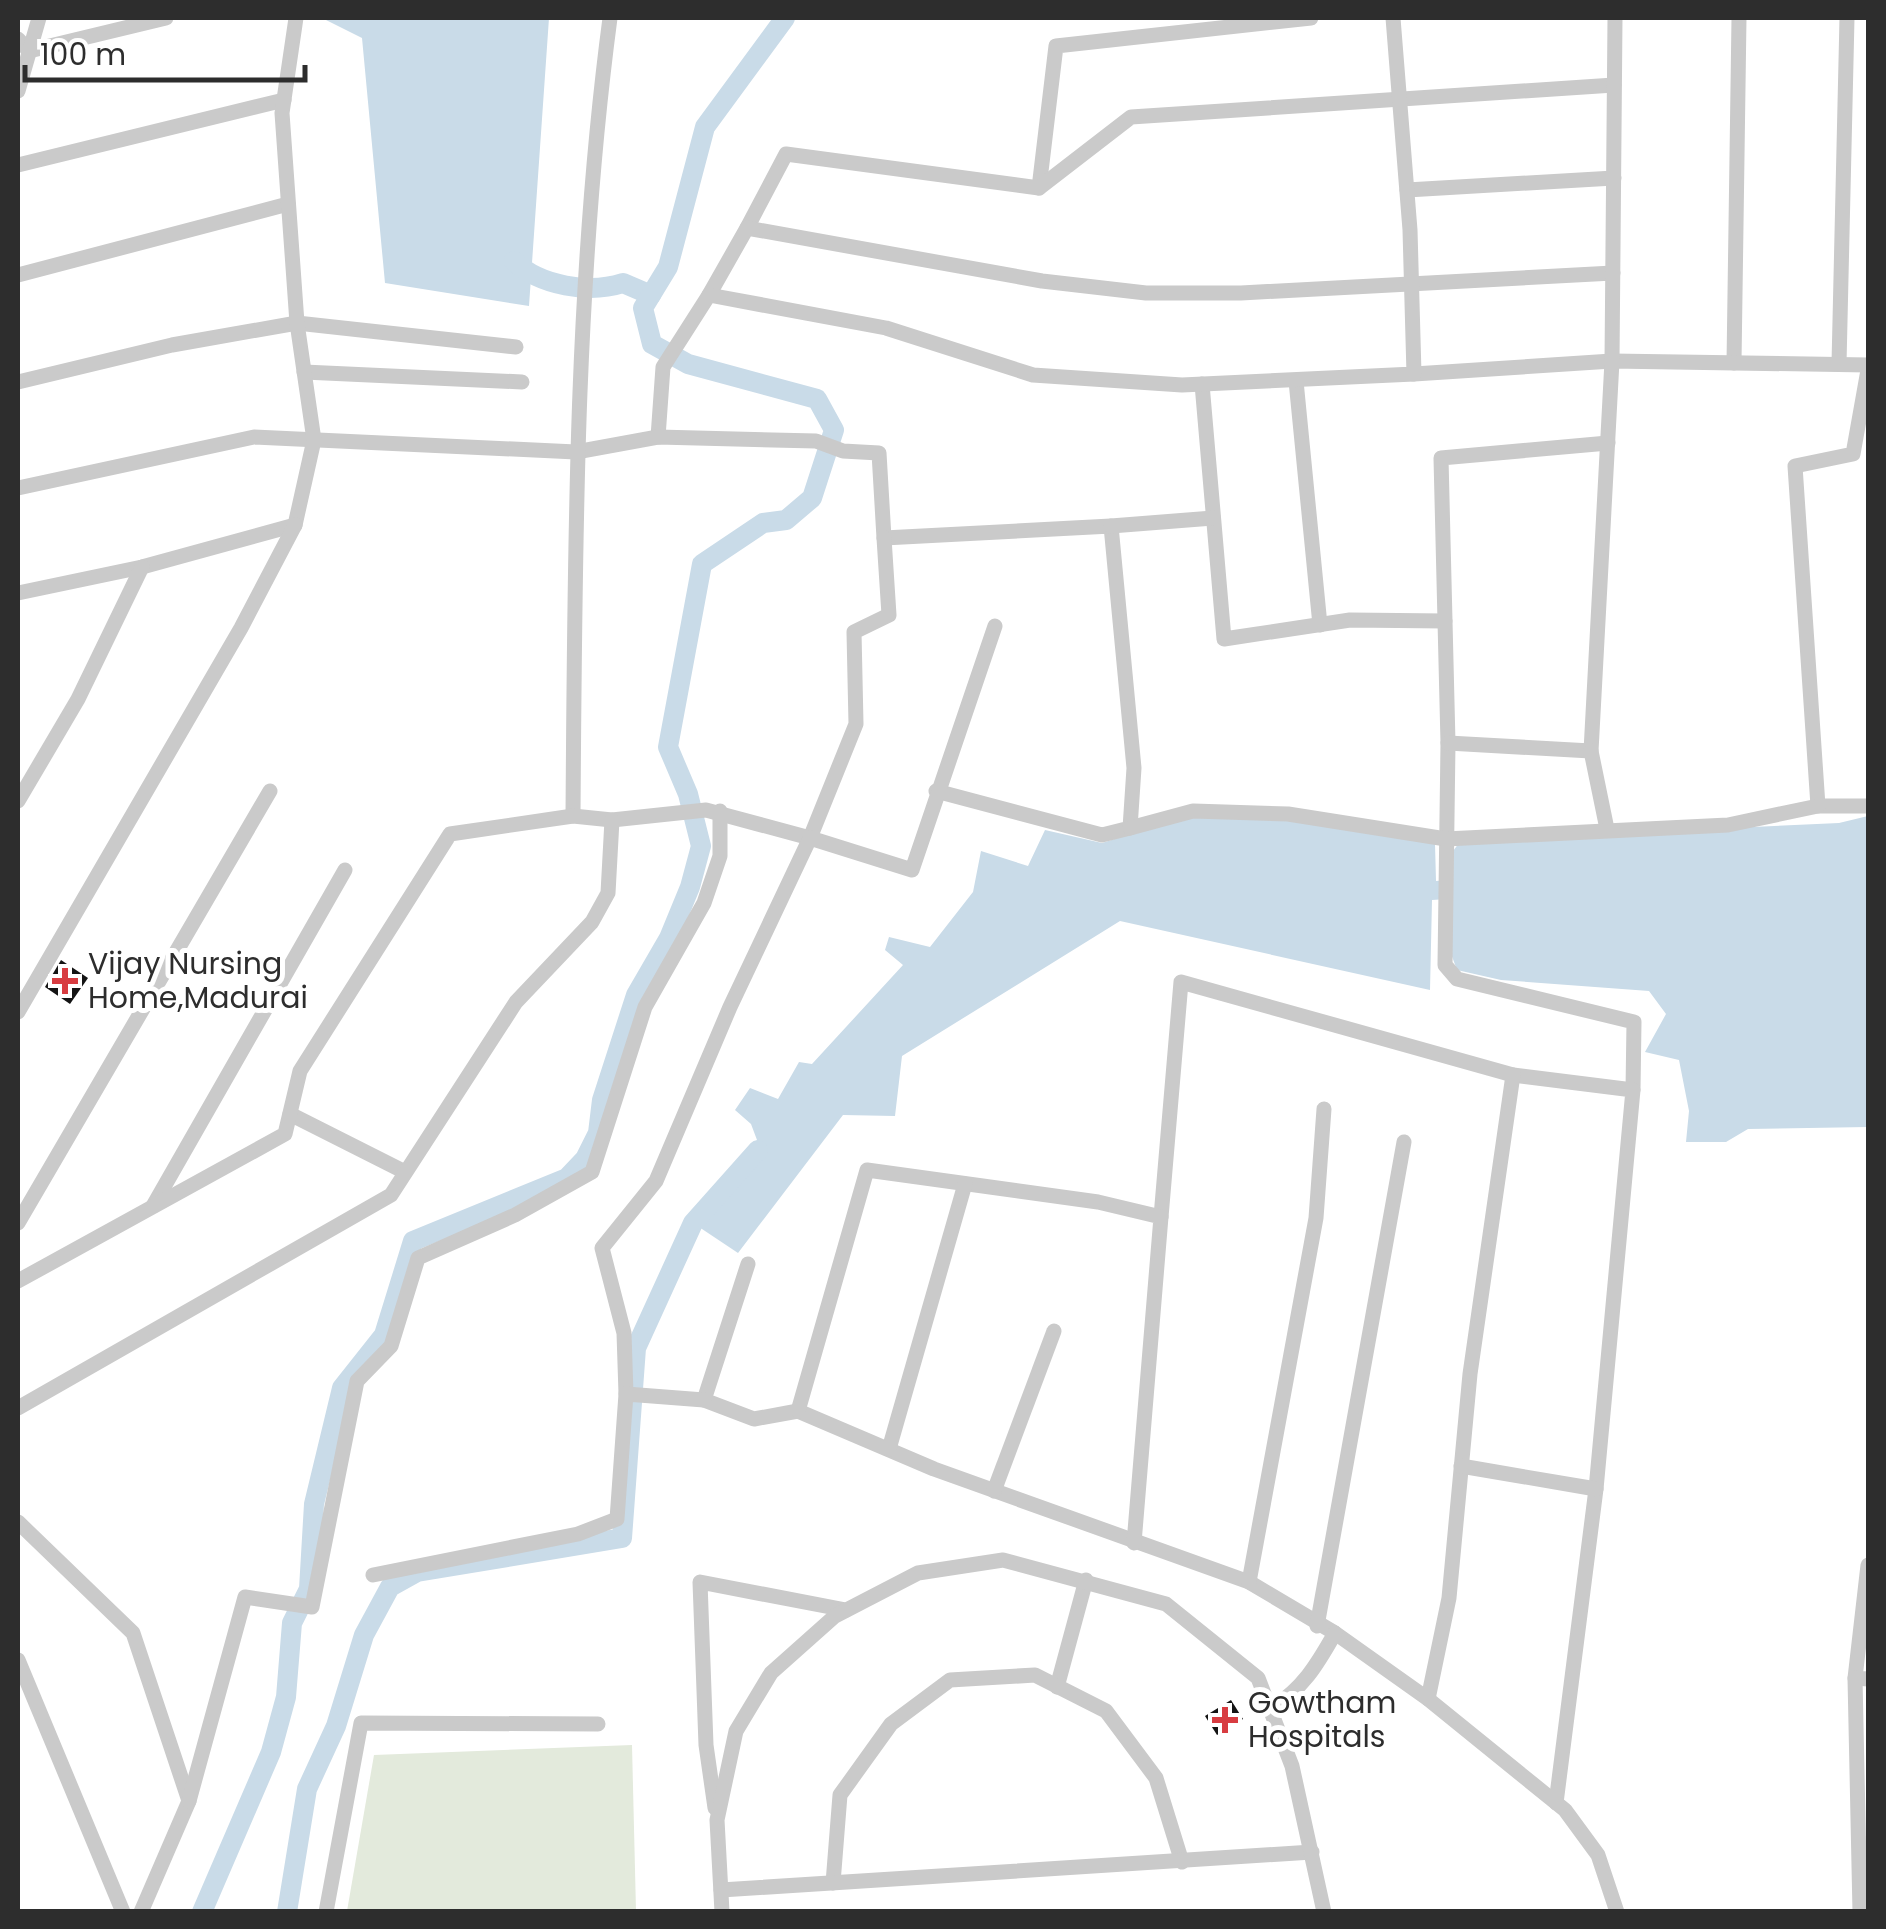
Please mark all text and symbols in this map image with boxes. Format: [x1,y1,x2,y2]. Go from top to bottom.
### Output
scale bar [25,20,305,82]
text: 100 m [40,33,126,76]
place label: Vijay Nursing Home,Madurai [88,942,308,1019]
marker: Vijay Nursing Home,Madurai [52,968,78,994]
place label: Gowtham Hospitals [1248,1681,1396,1758]
marker: Gowtham Hospitals [1212,1707,1238,1733]

